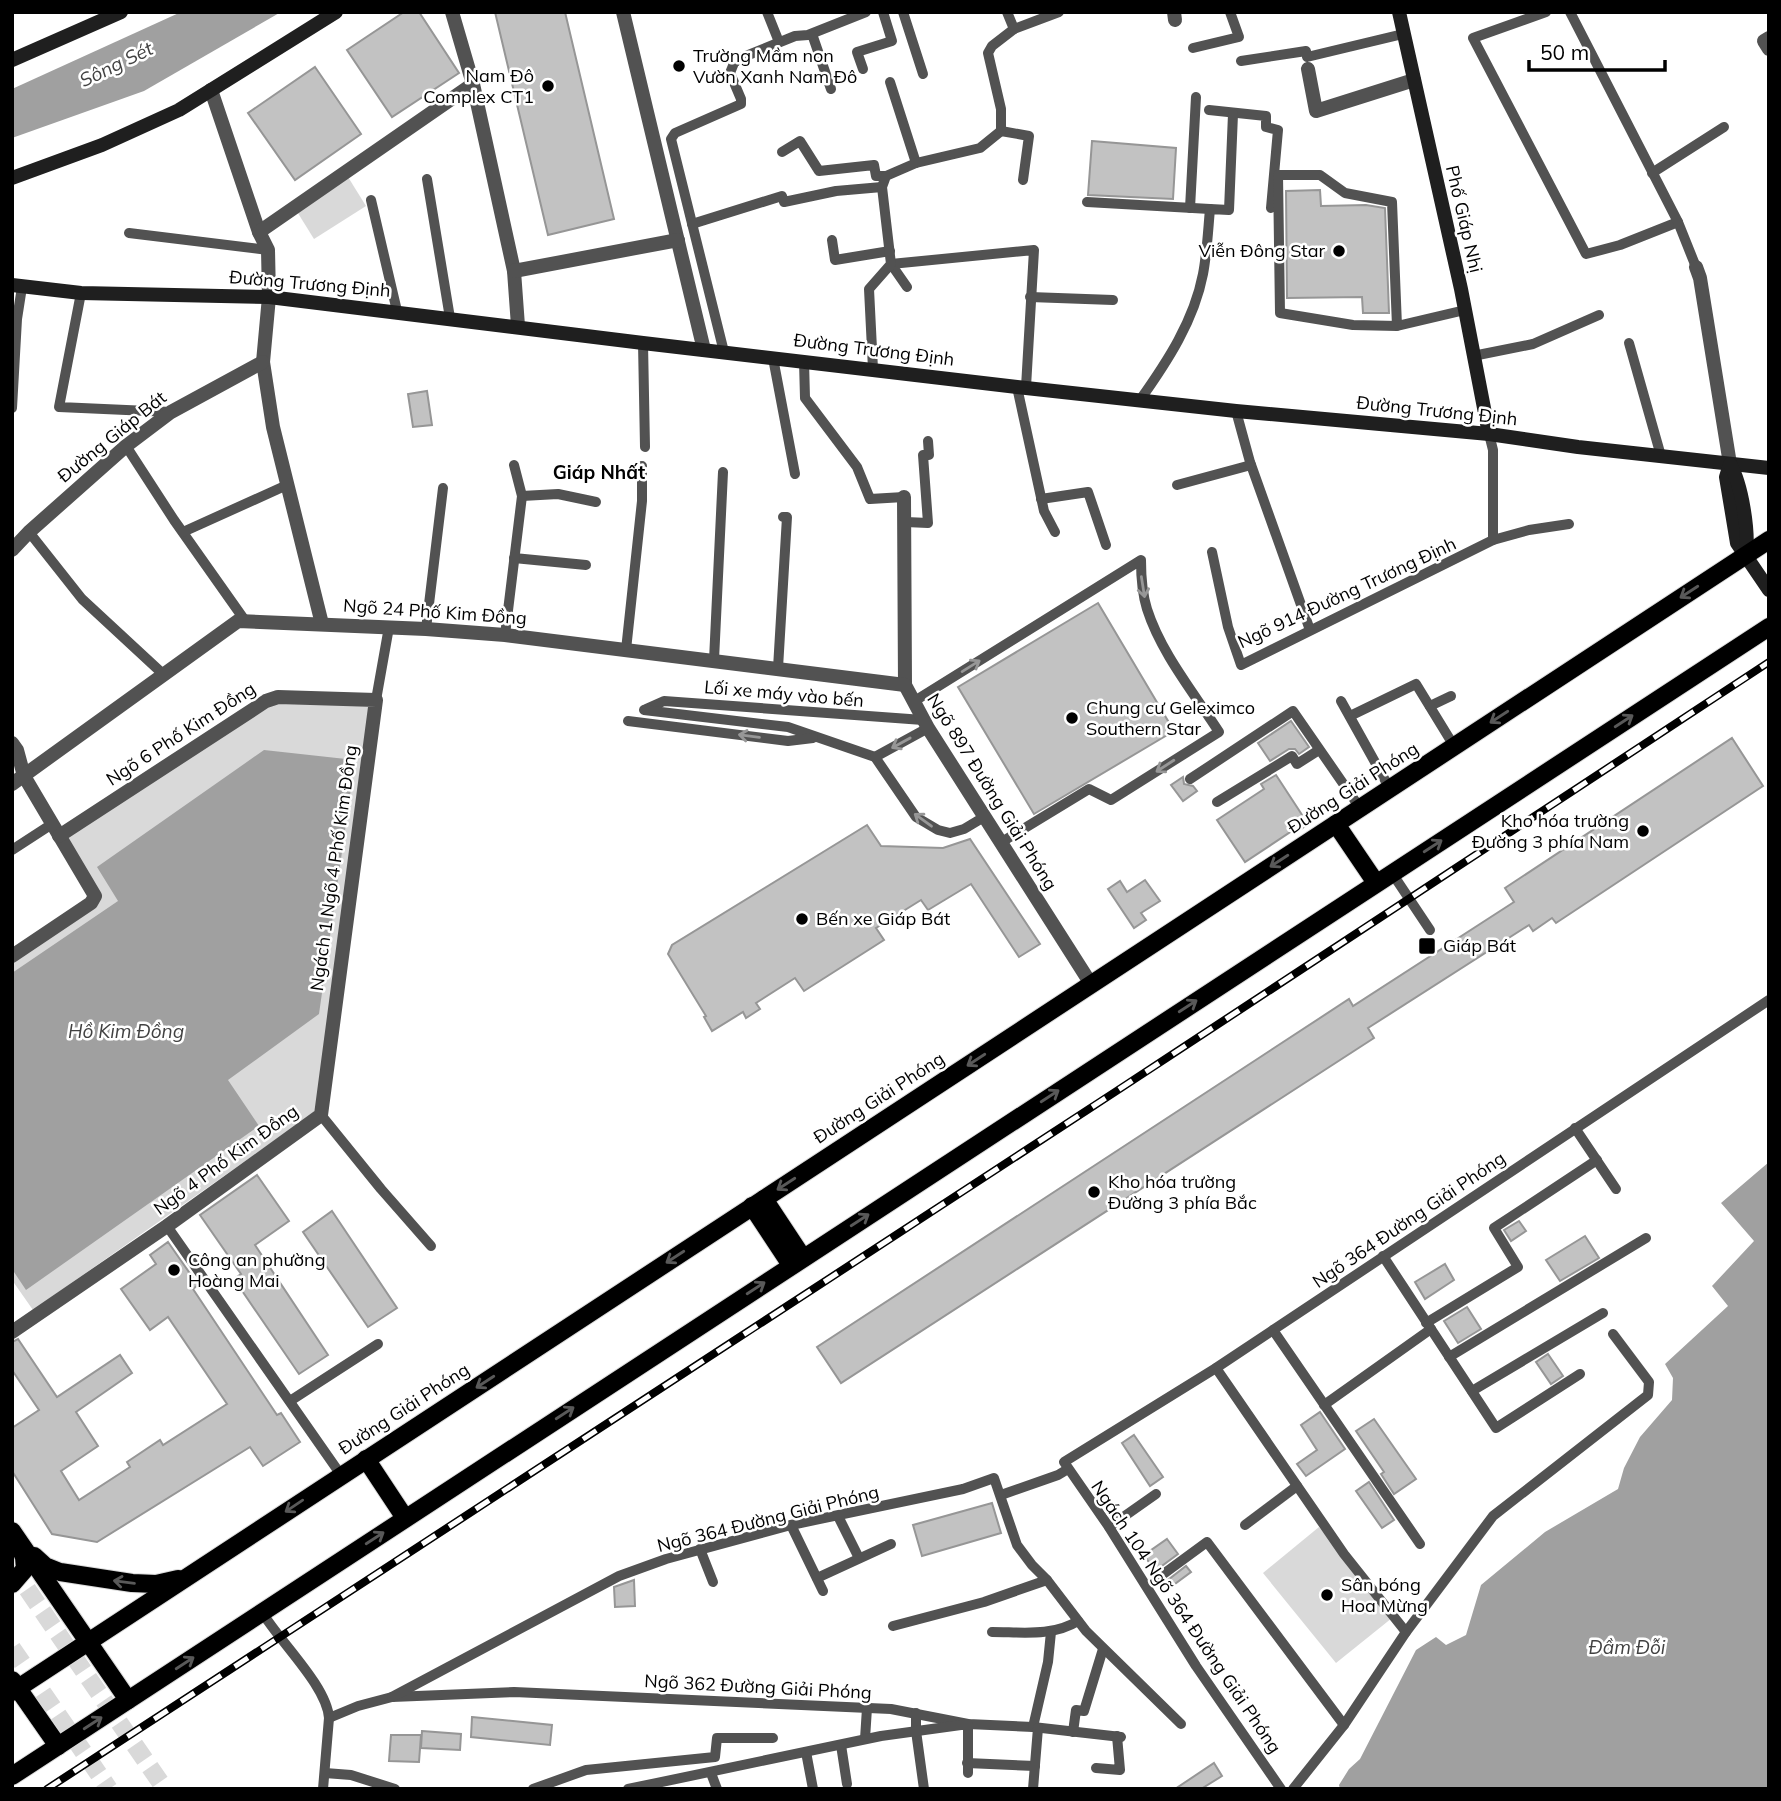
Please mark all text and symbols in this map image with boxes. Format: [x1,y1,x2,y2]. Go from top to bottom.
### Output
scale bar [1529,28,1666,72]
water label: Sông Sét [75,35,158,92]
text: 50 m [1540,39,1589,65]
place label: Trường Mầm non Vườn Xanh Nam Đô [693,44,857,88]
marker: Trường Mầm non Vườn Xanh Nam Đô [671,58,687,74]
place label: Nam Đô Complex CT1 [423,64,534,108]
marker: Nam Đô Complex CT1 [540,78,556,94]
street label: Phố Giáp Nhị [1441,163,1488,275]
place label: Viễn Đông Star [1198,239,1325,262]
marker: Viễn Đông Star [1331,243,1347,259]
street label: Đường Trương Định [228,265,392,302]
street label: Đường Trương Định [792,328,956,371]
street label: Đường Giáp Bát [53,386,171,487]
street label: Đường Trương Định [1355,391,1519,430]
district label: Giáp Nhất [553,460,645,484]
street label: Ngõ 914 Đường Trương Định [1234,532,1460,653]
one-way arrow [1137,576,1150,598]
one-way arrow [1680,585,1699,600]
street label: Ngõ 24 Phố Kim Đồng [342,594,528,629]
one-way arrow [961,658,981,672]
street label: Lối xe máy vào bến [703,675,865,712]
street label: Ngõ 6 Phố Kim Đồng [102,677,260,790]
street label: Ngõ 897 Đường Giải Phóng [922,689,1063,894]
place label: Chung cư Geleximco Southern Star [1086,696,1255,740]
marker: Chung cư Geleximco Southern Star [1064,710,1080,726]
one-way arrow [1489,711,1509,725]
one-way arrow [1614,714,1633,729]
one-way arrow [738,729,761,742]
one-way arrow [892,736,912,750]
street label: Đường Giải Phóng [1283,737,1422,838]
street label: Ngách 1 Ngõ 4 Phố Kim Đồng [305,743,362,992]
one-way arrow [1156,759,1176,773]
place label: Kho hóa trường Đường 3 phía Nam [1472,809,1629,853]
one-way arrow [914,813,933,827]
marker: Kho hóa trường Đường 3 phía Nam [1635,823,1651,839]
one-way arrow [1423,838,1443,852]
one-way arrow [1270,854,1289,868]
place label: Bến xe Giáp Bát [816,907,950,930]
marker: Bến xe Giáp Bát [794,911,810,927]
place label: Giáp Bát [1443,934,1516,957]
marker: Giáp Bát [1417,936,1437,956]
one-way arrow [1178,999,1197,1013]
water label: Hồ Kim Đồng [68,1019,184,1043]
street label: Đường Giải Phóng [809,1047,948,1148]
one-way arrow [967,1053,987,1067]
one-way arrow [1040,1089,1059,1103]
street label: Ngõ 4 Phố Kim Đồng [149,1099,303,1220]
street label: Ngõ 364 Đường Giải Phóng [1308,1146,1510,1293]
place label: Kho hóa trường Đường 3 phía Bắc [1108,1170,1257,1214]
one-way arrow [777,1177,796,1192]
marker: Kho hóa trường Đường 3 phía Bắc [1086,1184,1102,1200]
one-way arrow [849,1213,869,1227]
place label: Công an phường Hoàng Mai [188,1248,326,1292]
one-way arrow [666,1250,685,1264]
marker: Công an phường Hoàng Mai [166,1262,182,1278]
one-way arrow [745,1281,765,1295]
street label: Đường Giải Phóng [334,1358,473,1459]
one-way arrow [475,1375,495,1389]
one-way arrow [555,1406,575,1420]
street label: Ngách 104 Ngõ 364 Đường Giải Phóng [1086,1476,1287,1758]
street label: Ngõ 364 Đường Giải Phóng [655,1480,881,1557]
one-way arrow [285,1500,305,1514]
one-way arrow [365,1530,384,1545]
place label: Sân bóng Hoa Mừng [1341,1573,1428,1617]
one-way arrow [113,1575,136,1588]
marker: Sân bóng Hoa Mừng [1319,1587,1335,1603]
water label: Đầm Đỗi [1589,1635,1666,1659]
one-way arrow [175,1655,194,1670]
street label: Ngõ 362 Đường Giải Phóng [644,1669,872,1704]
one-way arrow [83,1716,102,1731]

